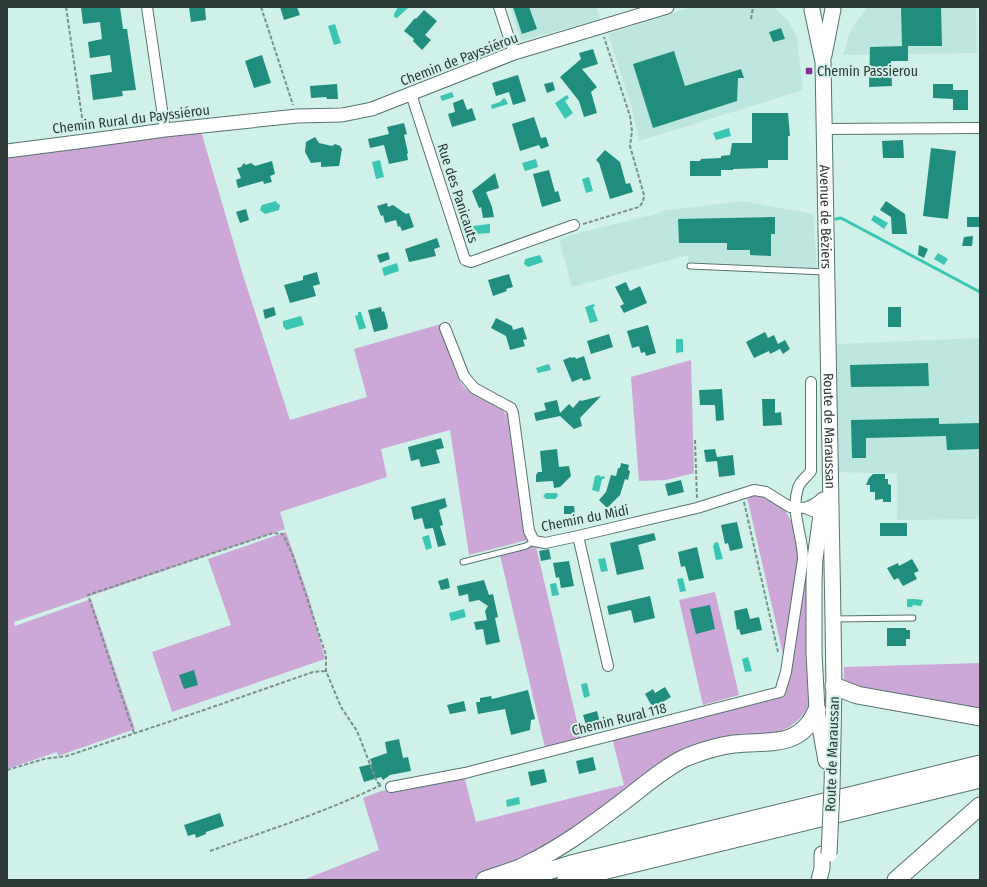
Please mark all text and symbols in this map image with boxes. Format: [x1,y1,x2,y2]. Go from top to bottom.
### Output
street label: Chemin de Payssiérou [398,29,520,90]
place label: Chemin Passierou [817,63,918,80]
marker: Chemin Passierou [804,66,814,76]
street label: Chemin Rural du Payssiérou [51,101,211,138]
street label: Rue des Panicauts [433,141,482,245]
street label: Avenue de Béziers [816,165,835,269]
street label: Route de Maraussan [820,373,839,489]
street label: Chemin du Midi [540,502,630,535]
street label: Route de Maraussan [822,696,843,812]
street label: Chemin Rural 118 [570,699,668,739]

